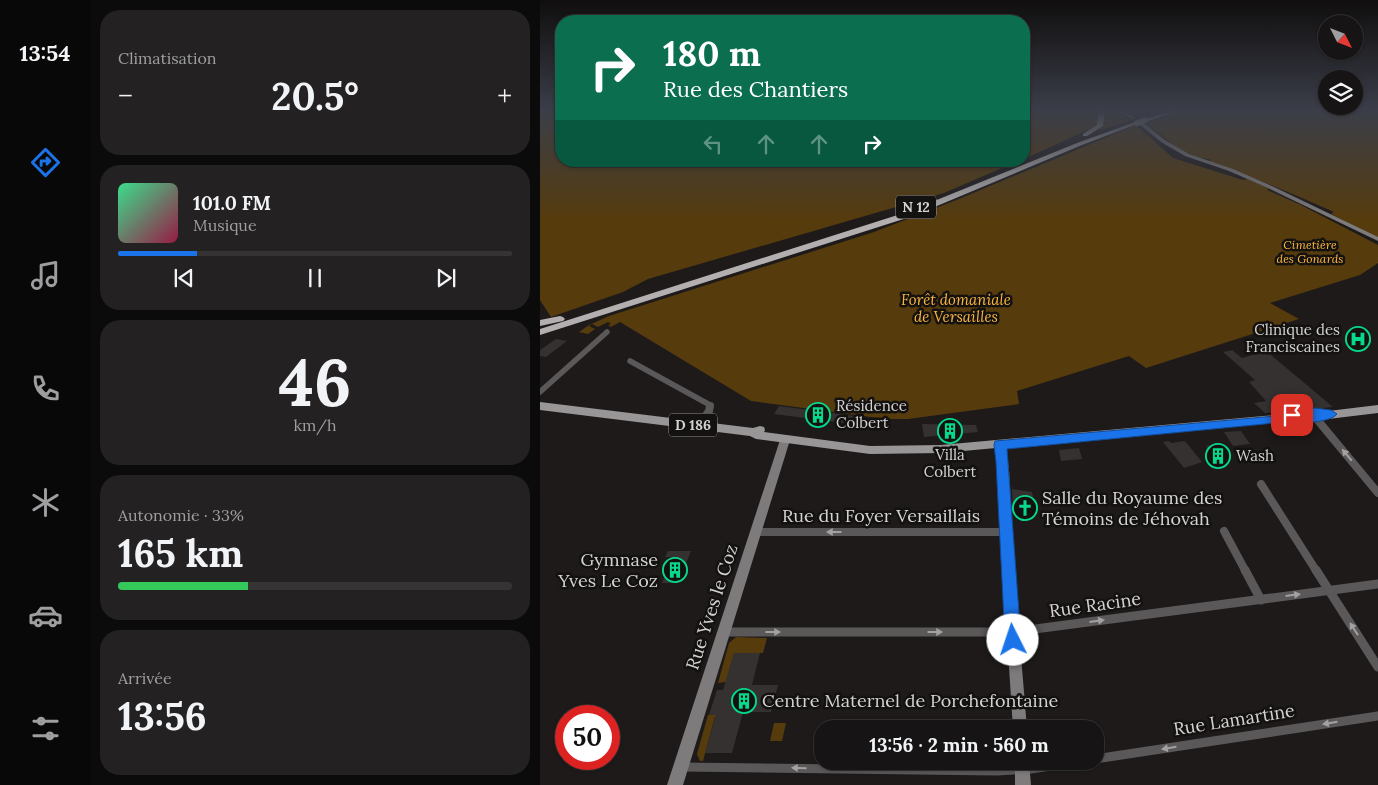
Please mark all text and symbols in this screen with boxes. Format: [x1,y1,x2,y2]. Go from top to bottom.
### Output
north arrow [1318,15,1362,60]
map controls [1318,15,1363,115]
text: 180 m [663,31,761,76]
icon: right [580,35,645,100]
text: 13:54 [20,39,70,67]
text: Climatisation [118,48,216,68]
button: layers [1318,70,1363,115]
text: 20.5° [271,72,359,120]
text: Rue des Chantiers [663,75,848,103]
text: − [118,78,133,114]
text: + [497,78,512,114]
icon: left [699,130,727,158]
icon: ahead [752,130,780,158]
icon: ahead [805,130,833,158]
icon: right [858,130,886,158]
icon: directions [28,145,63,180]
text: 101.0 FM [193,191,271,215]
road number: N 12 [896,196,936,218]
text: Musique [193,215,257,235]
park label: Cimetière des Gonards [1276,237,1344,266]
icon: music [28,258,63,293]
icon: previous [170,264,198,292]
icon: pause [301,264,329,292]
icon: next [432,264,460,292]
park label: Forêt domaniale de Versailles [901,290,1011,326]
place label: Clinique des Franciscaines [1245,320,1340,356]
hospital icon: Clinique des Franciscaines [1345,326,1371,352]
text: 46 [279,341,351,424]
icon: phone [28,371,63,406]
pin [1271,394,1313,436]
place label: Résidence Colbert [836,396,907,432]
icon: arrive [1278,401,1306,429]
building icon: Résidence Colbert [805,402,831,428]
road number: D 186 [669,414,717,436]
text: km/h [293,415,337,435]
building icon: Villa Colbert [937,418,963,444]
building icon: Wash [1205,443,1231,469]
place label: Villa Colbert [924,445,976,481]
place label: Wash [1236,446,1274,465]
one-way arrow [1341,449,1352,462]
icon: climate [28,485,63,520]
place label: Salle du Royaume des Témoins de Jéhovah [1042,486,1222,530]
church icon: Salle du Royaume des Témoins de Jéhovah [1012,495,1038,521]
street label: Rue du Foyer Versaillais [782,504,980,527]
text: Autonomie · 33% [118,505,244,525]
one-way arrow [826,528,842,536]
text: 165 km [118,529,243,577]
street label: Rue Yves le Coz [680,541,743,673]
place label: Gymnase Yves Le Coz [557,548,658,592]
building icon: Gymnase Yves Le Coz [662,557,688,583]
street label: Rue Racine [1048,587,1143,622]
one-way arrow [1285,591,1301,599]
icon: car [28,598,63,633]
position arrow [986,613,1038,665]
one-way arrow [1090,617,1106,625]
one-way arrow [1349,622,1358,636]
one-way arrow [765,628,781,636]
one-way arrow [928,628,944,636]
text: Arrivée [118,668,172,688]
building icon: Centre Maternel de Porchefontaine [731,688,757,714]
place label: Centre Maternel de Porchefontaine [762,689,1059,712]
text: 13:56 [118,692,207,740]
street label: Rue Lamartine [1172,699,1297,740]
speed limit sign: 50 [555,705,620,770]
icon: filters [28,711,63,746]
one-way arrow [1321,720,1337,728]
text: 13:56 · 2 min · 560 m [869,733,1049,757]
one-way arrow [1161,744,1177,752]
one-way arrow [790,764,806,772]

